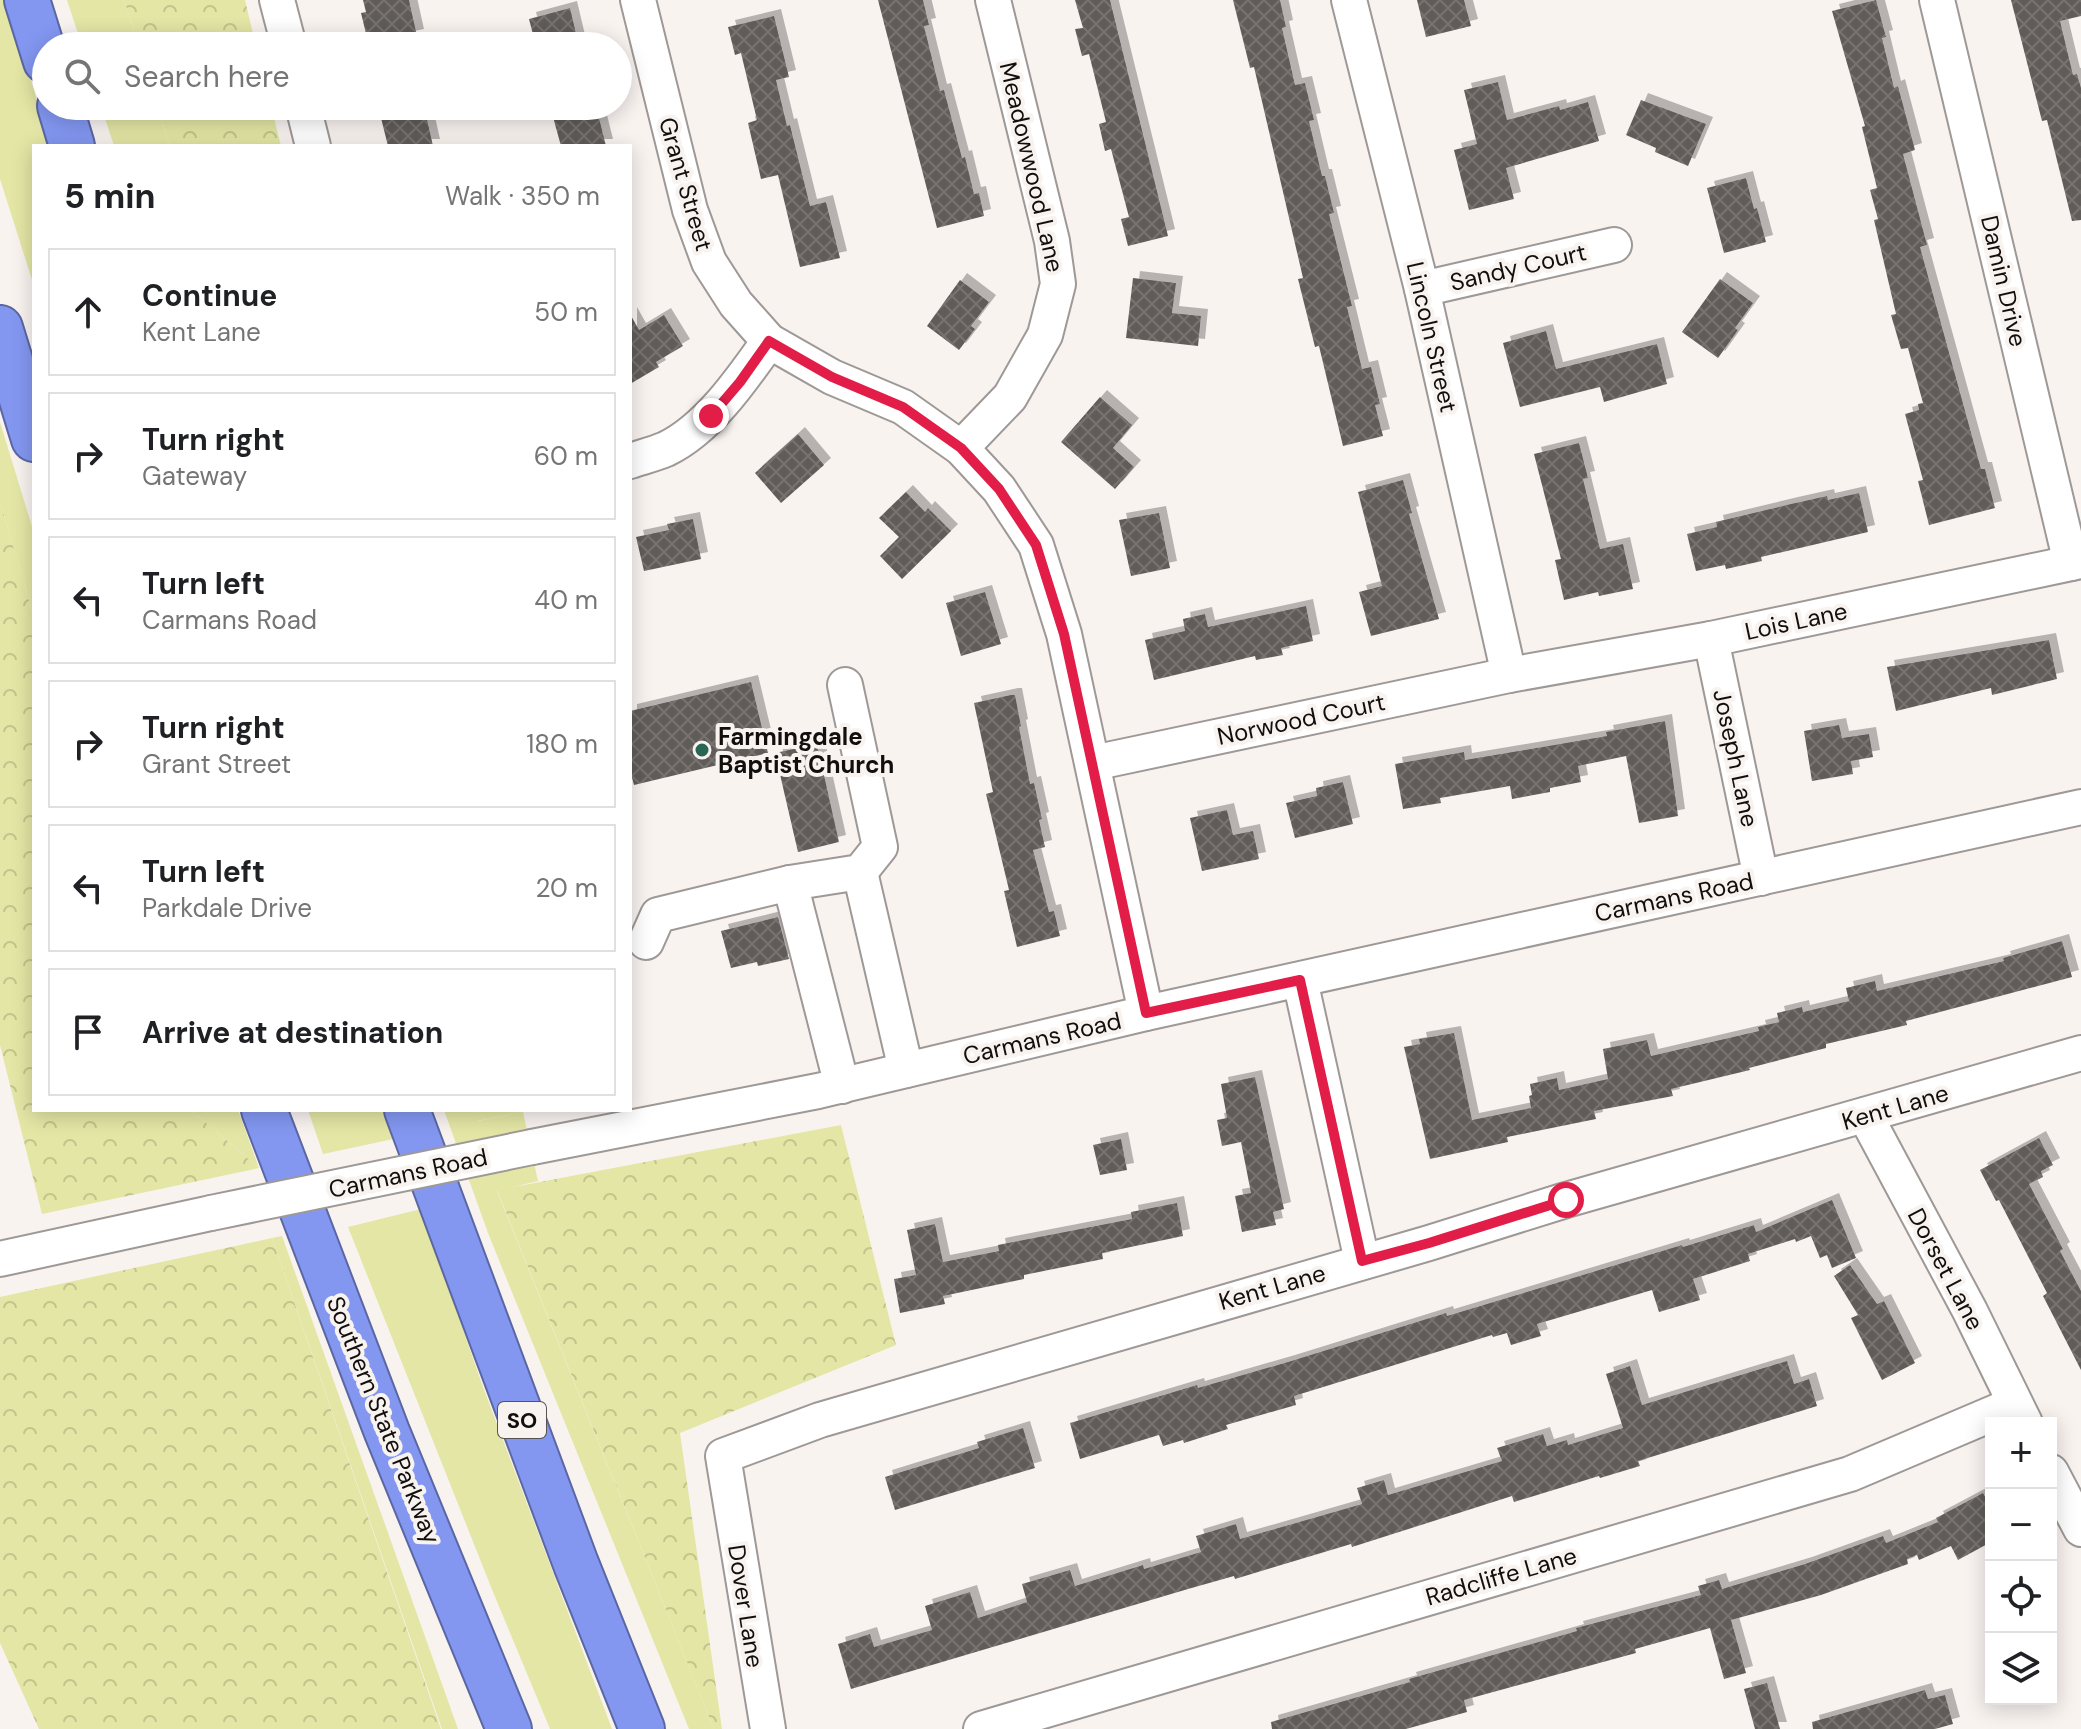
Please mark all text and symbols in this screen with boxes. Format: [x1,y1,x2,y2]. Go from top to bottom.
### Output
search box [32,32,632,120]
icon: search [60,54,104,98]
text: Search here [124,57,290,96]
street label: Meadowwood Lane [993,59,1071,275]
street label: Grant Street [652,114,720,254]
text: 5 min [64,174,155,219]
text: Walk · 350 m [445,179,600,213]
street label: Damin Drive [1974,212,2034,350]
street label: Sandy Court [1447,236,1589,298]
street label: Lincoln Street [1400,259,1464,415]
text: Continue [142,276,277,315]
icon: ahead [66,290,110,334]
text: 50 m [534,295,598,329]
text: Kent Lane [142,315,261,349]
route end [693,398,729,434]
text: Turn right [142,420,285,459]
icon: right [66,434,110,478]
text: 60 m [534,439,598,473]
text: Gateway [142,459,247,493]
text: Turn left [142,564,265,603]
icon: left [66,578,110,622]
text: 40 m [534,583,598,617]
street label: Lois Lane [1742,595,1850,647]
text: Carmans Road [142,603,317,637]
street label: Norwood Court [1214,686,1388,752]
street label: Joseph Lane [1706,686,1766,830]
text: Turn right [142,708,285,747]
place label: Farmingdale Baptist Church [718,721,894,780]
icon: right [66,722,110,766]
text: 180 m [526,727,598,761]
marker: Farmingdale Baptist Church [693,741,711,759]
text: Grant Street [142,747,291,781]
text: Turn left [142,852,265,891]
street label: Carmans Road [1592,865,1756,929]
icon: left [66,866,110,910]
text: 20 m [535,871,598,905]
text: Parkdale Drive [142,891,312,925]
street label: Carmans Road [960,1005,1124,1071]
icon: arrive [66,1010,110,1054]
text: Arrive at destination [142,1013,443,1052]
street label: Kent Lane [1838,1077,1952,1137]
street label: Carmans Road [326,1141,490,1205]
route start [1548,1182,1584,1218]
street label: Dorset Lane [1901,1203,1991,1335]
street label: Kent Lane [1215,1257,1329,1317]
street label: Southern State Parkway [320,1292,448,1548]
road number: SO [498,1402,546,1438]
map controls [1985,1417,2057,1705]
button: + [1985,1417,2057,1489]
button: − [1985,1489,2057,1561]
street label: Radcliffe Lane [1422,1540,1580,1612]
street label: Dover Lane [721,1542,771,1670]
button: locate [1985,1561,2057,1633]
button: layers [1985,1633,2057,1705]

